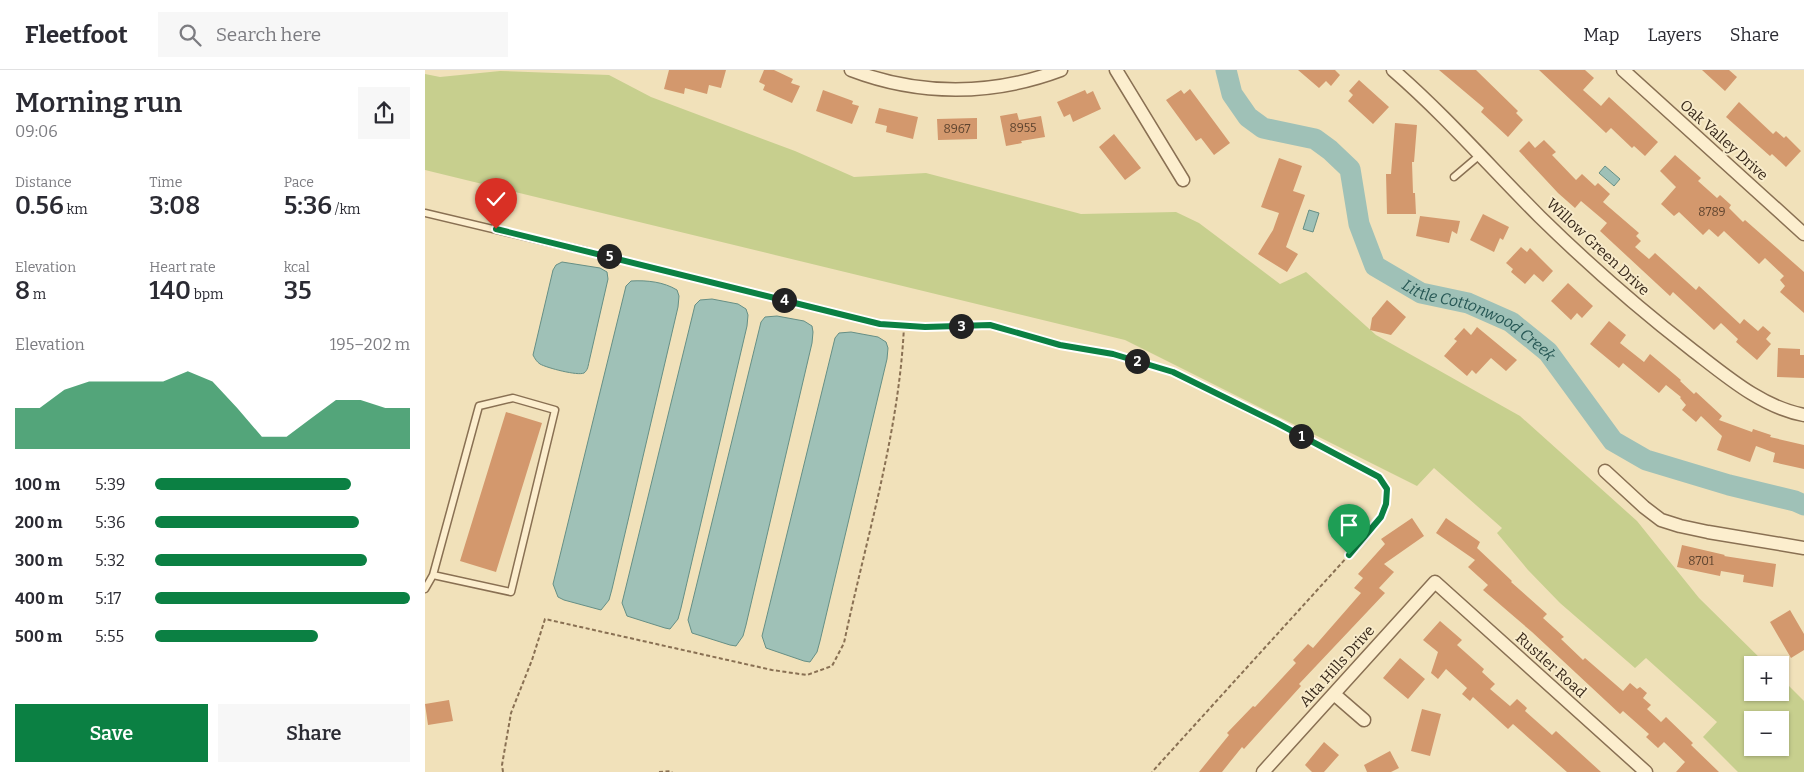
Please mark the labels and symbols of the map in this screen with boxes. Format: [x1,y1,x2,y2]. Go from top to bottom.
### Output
street label: Oak Valley Drive [1676,96,1772,184]
house number: 8955 [1009,121,1037,135]
house number: 8967 [943,122,971,136]
pin [475,178,517,229]
street label: Willow Green Drive [1543,195,1653,299]
house number: 8789 [1698,205,1726,219]
pin: 5 [597,244,621,268]
water label: Little Cottonwood Creek [1399,275,1560,364]
pin: 4 [771,288,797,312]
pin: 3 [949,314,973,338]
pin: 2 [1125,348,1149,374]
pin: 1 [1289,424,1313,448]
pin [1328,504,1370,555]
house number: 8701 [1688,554,1714,568]
street label: Alta Hills Drive [1296,622,1378,710]
street label: Rustler Road [1512,629,1590,701]

